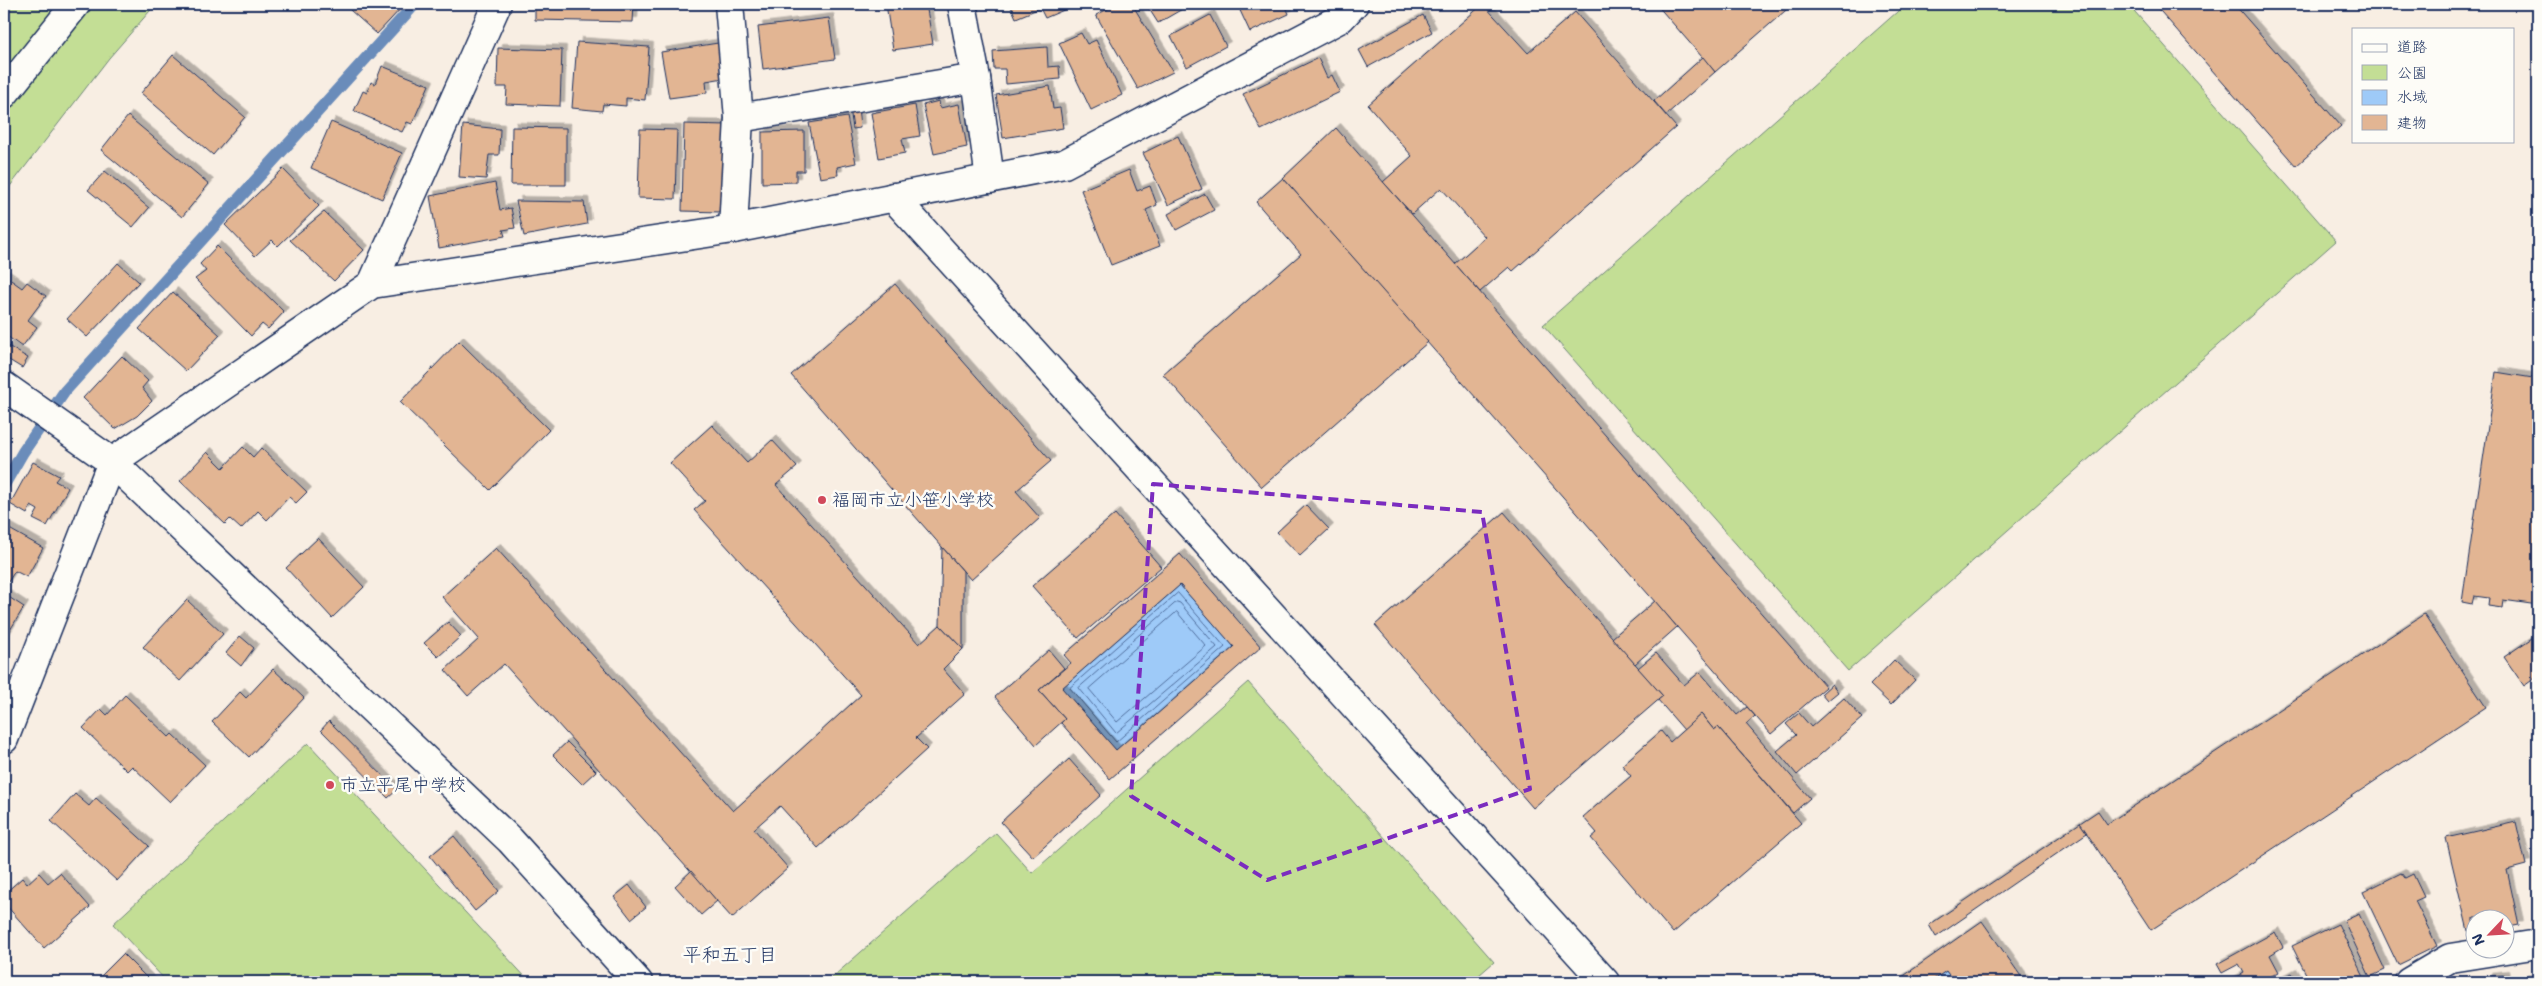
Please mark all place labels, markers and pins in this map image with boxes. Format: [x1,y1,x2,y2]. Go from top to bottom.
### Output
place label: 福岡市立小笹小学校 [832,488,994,512]
marker: 福岡市立小笹小学校 [816,494,828,506]
place label: 市立平尾中学校 [340,773,466,797]
marker: 市立平尾中学校 [324,779,336,791]

